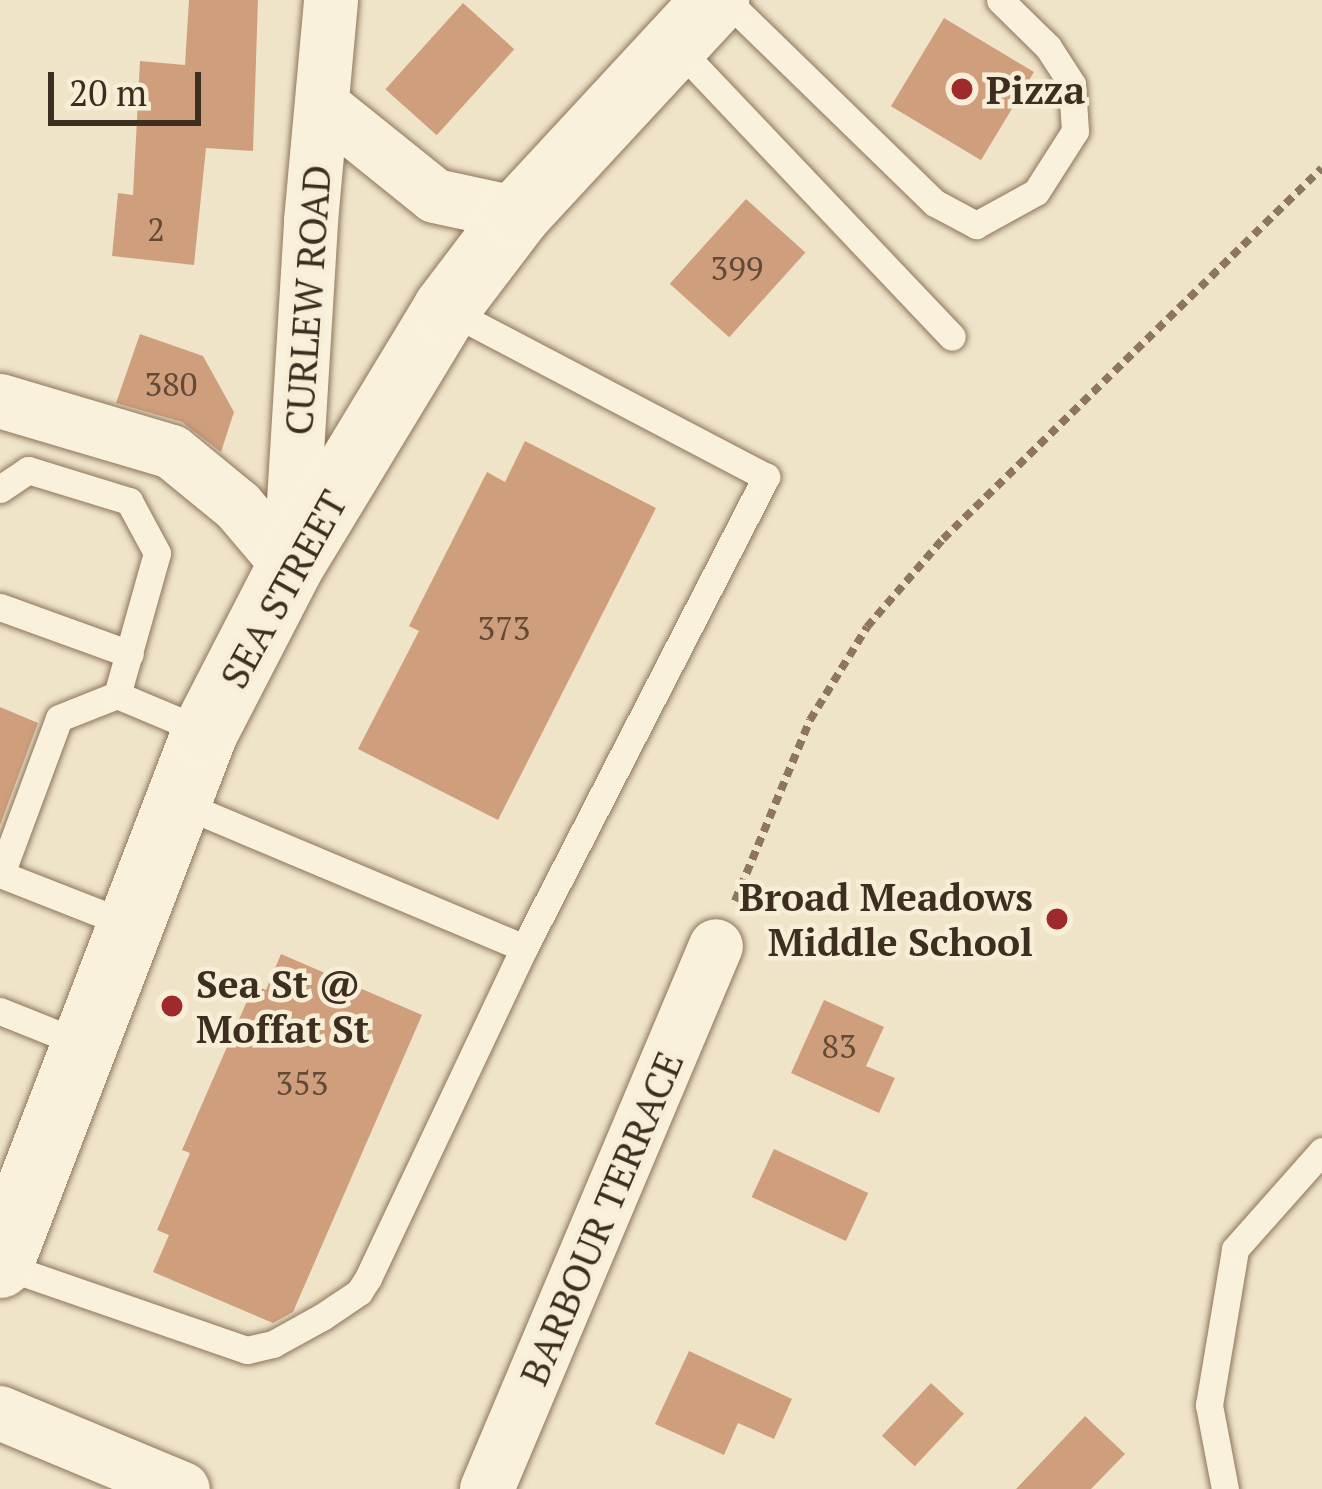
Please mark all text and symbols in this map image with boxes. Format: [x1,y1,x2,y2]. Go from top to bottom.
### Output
scale bar [54,48,207,122]
place label: Pizza [986,66,1085,112]
text: 20 m [69,69,147,116]
marker: Pizza [949,76,975,102]
street label: CURLEW ROAD [274,163,340,437]
house number: 2 [147,209,165,249]
house number: 399 [711,248,763,288]
house number: 380 [145,364,197,404]
street label: SEA STREET [209,482,357,696]
house number: 373 [478,608,530,648]
place label: Broad Meadows Middle School [739,874,1033,965]
marker: Broad Meadows Middle School [1044,906,1070,932]
place label: Sea St @ Moffat St [196,961,369,1052]
marker: Sea St @ Moffat St [159,993,185,1019]
house number: 83 [821,1026,857,1066]
street label: BARBOUR TERRACE [510,1044,692,1392]
house number: 353 [276,1063,328,1103]

